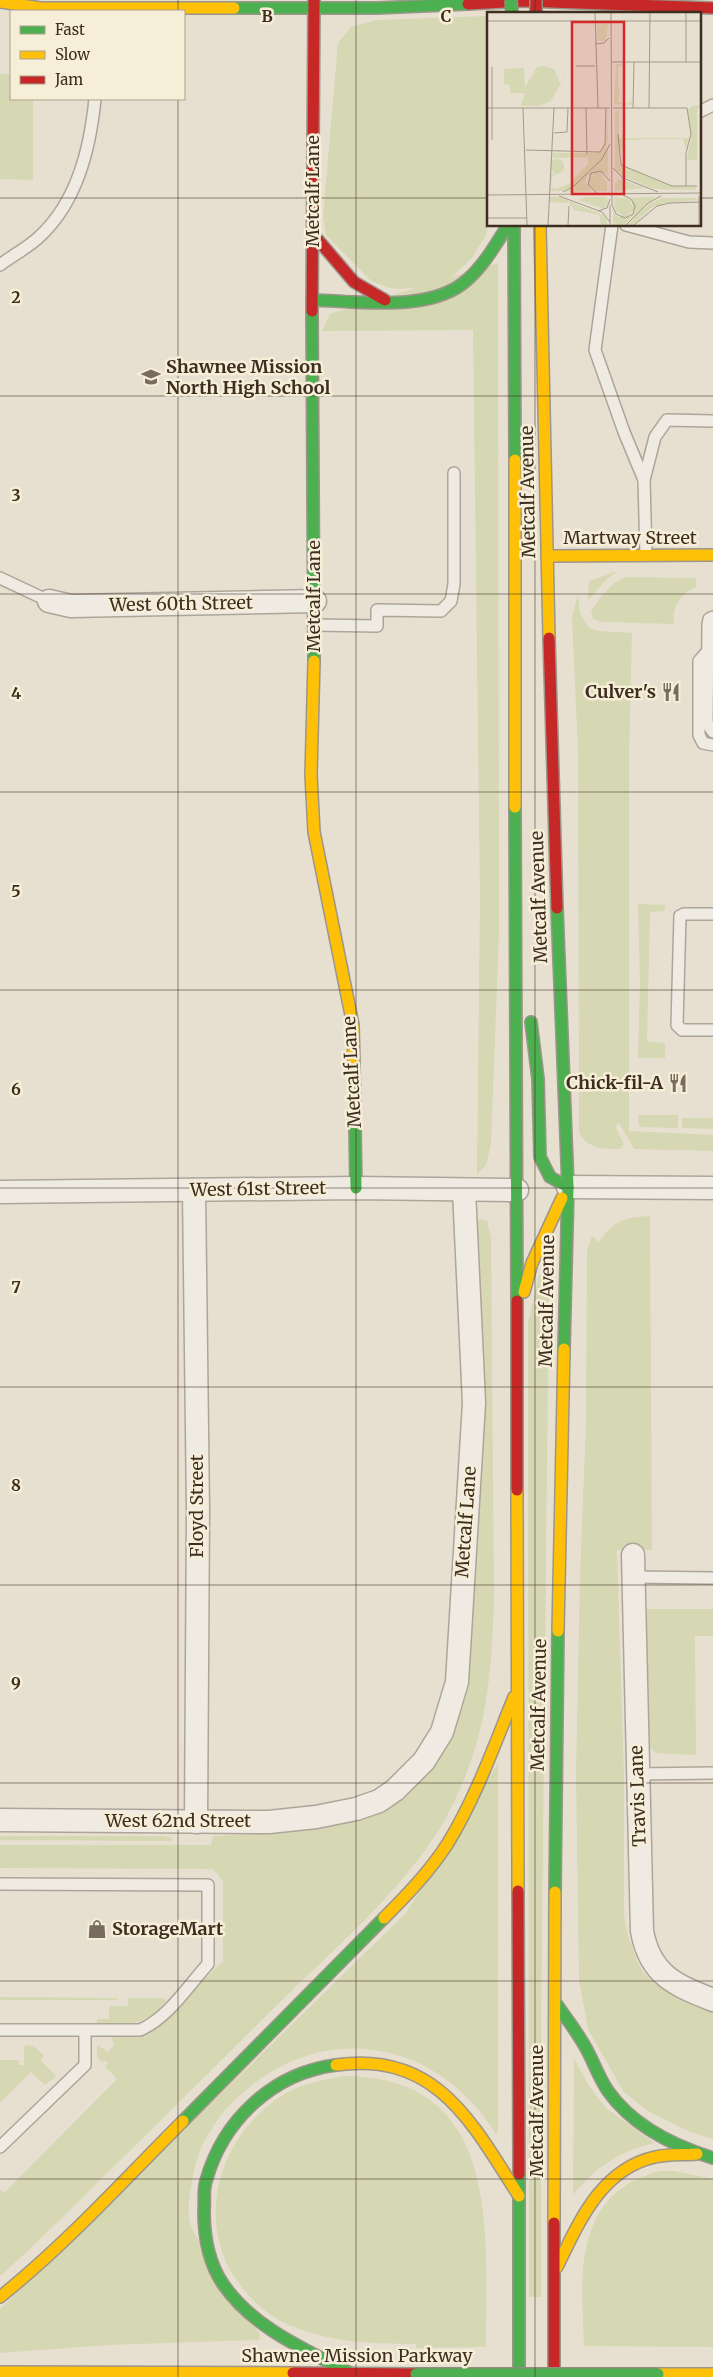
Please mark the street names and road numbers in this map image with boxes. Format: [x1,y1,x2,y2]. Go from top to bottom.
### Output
street label: Metcalf Lane [301,135,324,247]
street label: Metcalf Avenue [515,426,540,558]
street label: Martway Street [563,526,697,549]
street label: Metcalf Lane [302,540,325,652]
street label: West 60th Street [108,591,253,616]
street label: Metcalf Avenue [525,830,552,964]
street label: Metcalf Lane [337,1016,366,1128]
street label: West 61st Street [189,1176,326,1201]
street label: Metcalf Avenue [534,1235,559,1367]
street label: Floyd Street [185,1454,208,1558]
street label: Metcalf Lane [450,1465,481,1579]
street label: Metcalf Avenue [526,1639,551,1771]
street label: Travis Lane [624,1745,651,1847]
street label: West 62nd Street [104,1809,251,1832]
street label: Metcalf Avenue [525,2045,548,2177]
street label: Shawnee Mission Parkway [241,2344,473,2367]

